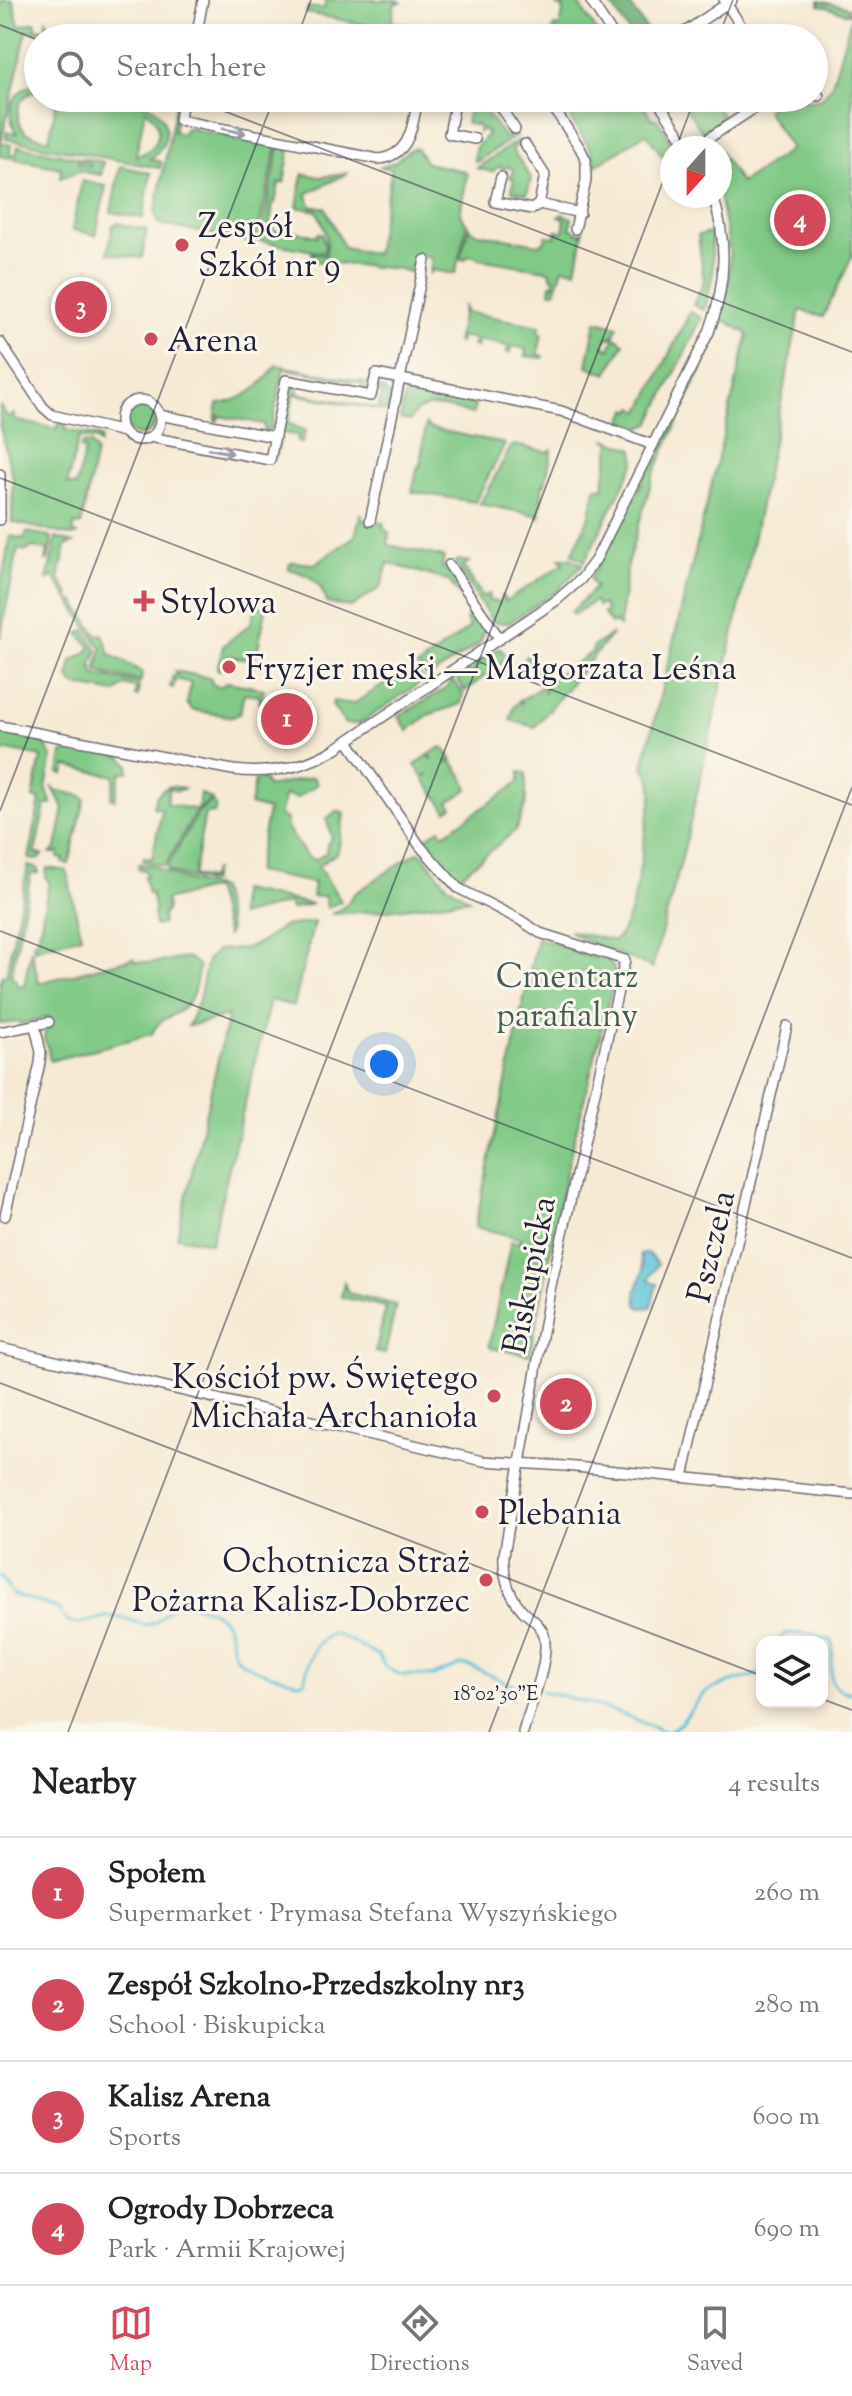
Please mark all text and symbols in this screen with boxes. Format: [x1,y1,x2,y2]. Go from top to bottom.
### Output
search box [24,24,828,112]
icon: search [52,46,96,90]
text: Search here [116,47,266,90]
one-way arrow [220,124,246,139]
north arrow [660,136,732,208]
pin: 4 [774,190,826,250]
place label: Zespół Szkół nr 9 [198,204,341,292]
marker: Zespół Szkół nr 9 [173,236,191,254]
pin: 3 [55,277,107,337]
place label: Arena [167,318,258,367]
marker: Arena [142,330,160,348]
one-way arrow [208,444,234,459]
place label: Stylowa [160,580,277,629]
marker: Stylowa [135,592,153,610]
place label: Fryzjer męski — Małgorzata Leśna [245,646,737,695]
marker: Fryzjer męski — Małgorzata Leśna [220,658,238,676]
pin: 1 [261,689,313,749]
park label: Cmentarz parafialny [496,954,638,1042]
your location [364,1044,404,1084]
street label: Pszczela [677,1186,750,1308]
street label: Biskupicka [492,1193,571,1359]
place label: Kościół pw. Świętego Michała Archanioła [172,1355,478,1443]
pin: 2 [540,1374,592,1434]
marker: Kościół pw. Świętego Michała Archanioła [485,1387,503,1405]
place label: Plebania [498,1491,622,1540]
marker: Plebania [473,1503,491,1521]
place label: Ochotnicza Straż Pożarna Kalisz-Dobrzec [132,1539,470,1627]
marker: Ochotnicza Straż Pożarna Kalisz-Dobrzec [477,1571,495,1589]
map controls [756,1636,828,1708]
button: layers [756,1636,828,1708]
text: 18°02'30"E [454,1681,538,1710]
text: Nearby [32,1760,137,1809]
text: 4 results [728,1766,820,1803]
text: Społem [108,1853,206,1896]
text: 1 [54,1875,62,1912]
text: 260 m [754,1875,820,1912]
text: Supermarket · Prymasa Stefana Wyszyńskiego [108,1896,617,1933]
text: Zespół Szkolno-Przedszkolny nr3 [108,1965,525,2008]
text: 2 [52,1987,64,2024]
text: 280 m [754,1987,820,2024]
text: School · Biskupicka [108,2008,325,2045]
text: Kalisz Arena [108,2077,271,2120]
text: 3 [53,2099,63,2136]
text: 600 m [753,2099,820,2136]
text: Sports [108,2120,181,2157]
text: Ogrody Dobrzeca [108,2189,334,2232]
text: 4 [51,2211,65,2248]
text: 690 m [754,2211,820,2248]
text: Park · Armii Krajowej [108,2232,346,2269]
tab: Map [109,2301,153,2381]
tab: Directions [370,2301,469,2381]
tab: Saved [687,2301,743,2381]

